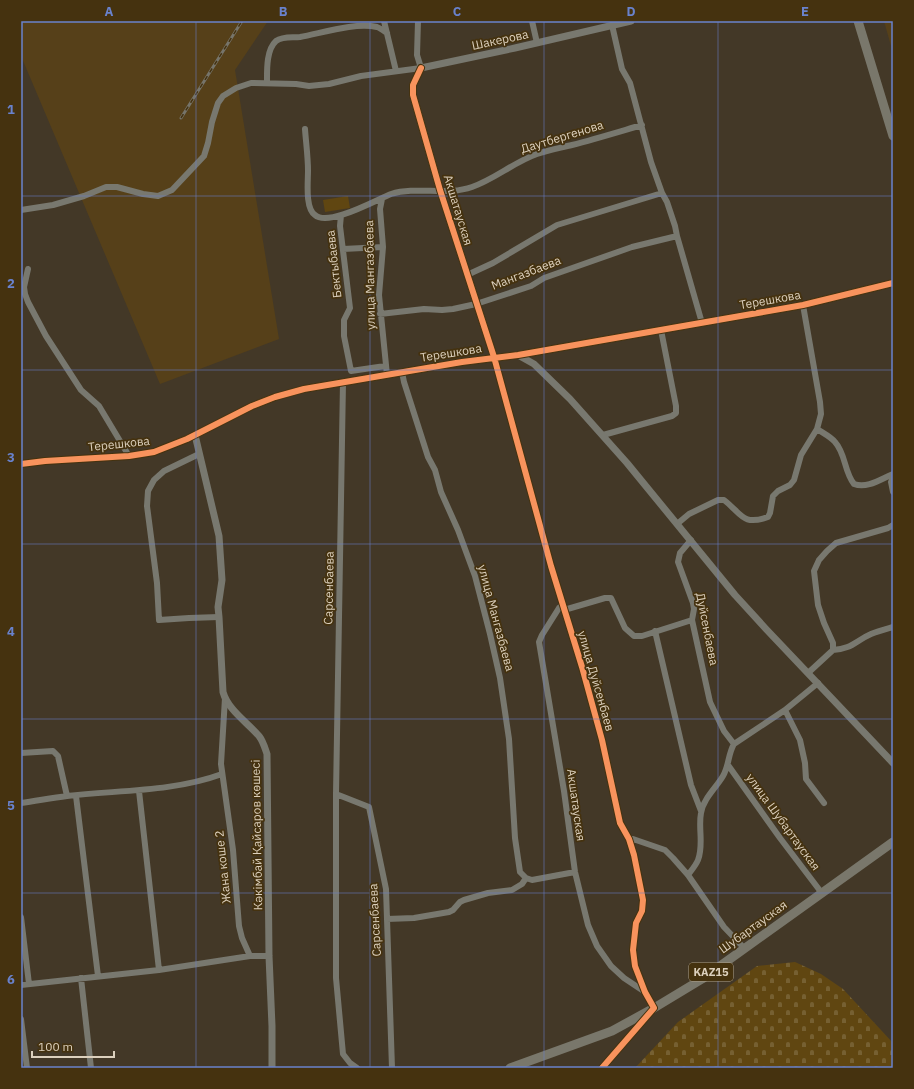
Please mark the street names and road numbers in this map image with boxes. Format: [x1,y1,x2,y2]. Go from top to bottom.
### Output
street label: Шакерова [470,26,530,53]
street label: Даутбергенова [519,117,606,156]
street label: Акшатауская [441,173,476,247]
street label: улица Мангазбаева [361,220,378,330]
street label: Бектыбаева [322,229,345,299]
street label: Мангазбаева [489,252,563,293]
street label: Терешкова [738,287,802,312]
street label: Терешкова [419,340,483,365]
street label: Терешкова [87,433,151,454]
street label: Сарсенбаева [320,551,337,625]
street label: улица Мангазбаева [475,563,518,673]
street label: Дуйсенбаева [693,591,722,667]
street label: улица Дуйсенбаев [575,629,618,733]
street label: Кәкімбай Қайсаров көшесі [248,760,265,910]
street label: Акшатауская [564,768,589,842]
street label: улица Шубартауская [743,770,824,873]
street label: Жана коше 2 [211,830,234,904]
street label: Сарсенбаева [365,882,384,957]
street label: Шубартауская [716,897,790,956]
road number: KAZ15 [689,963,733,981]

